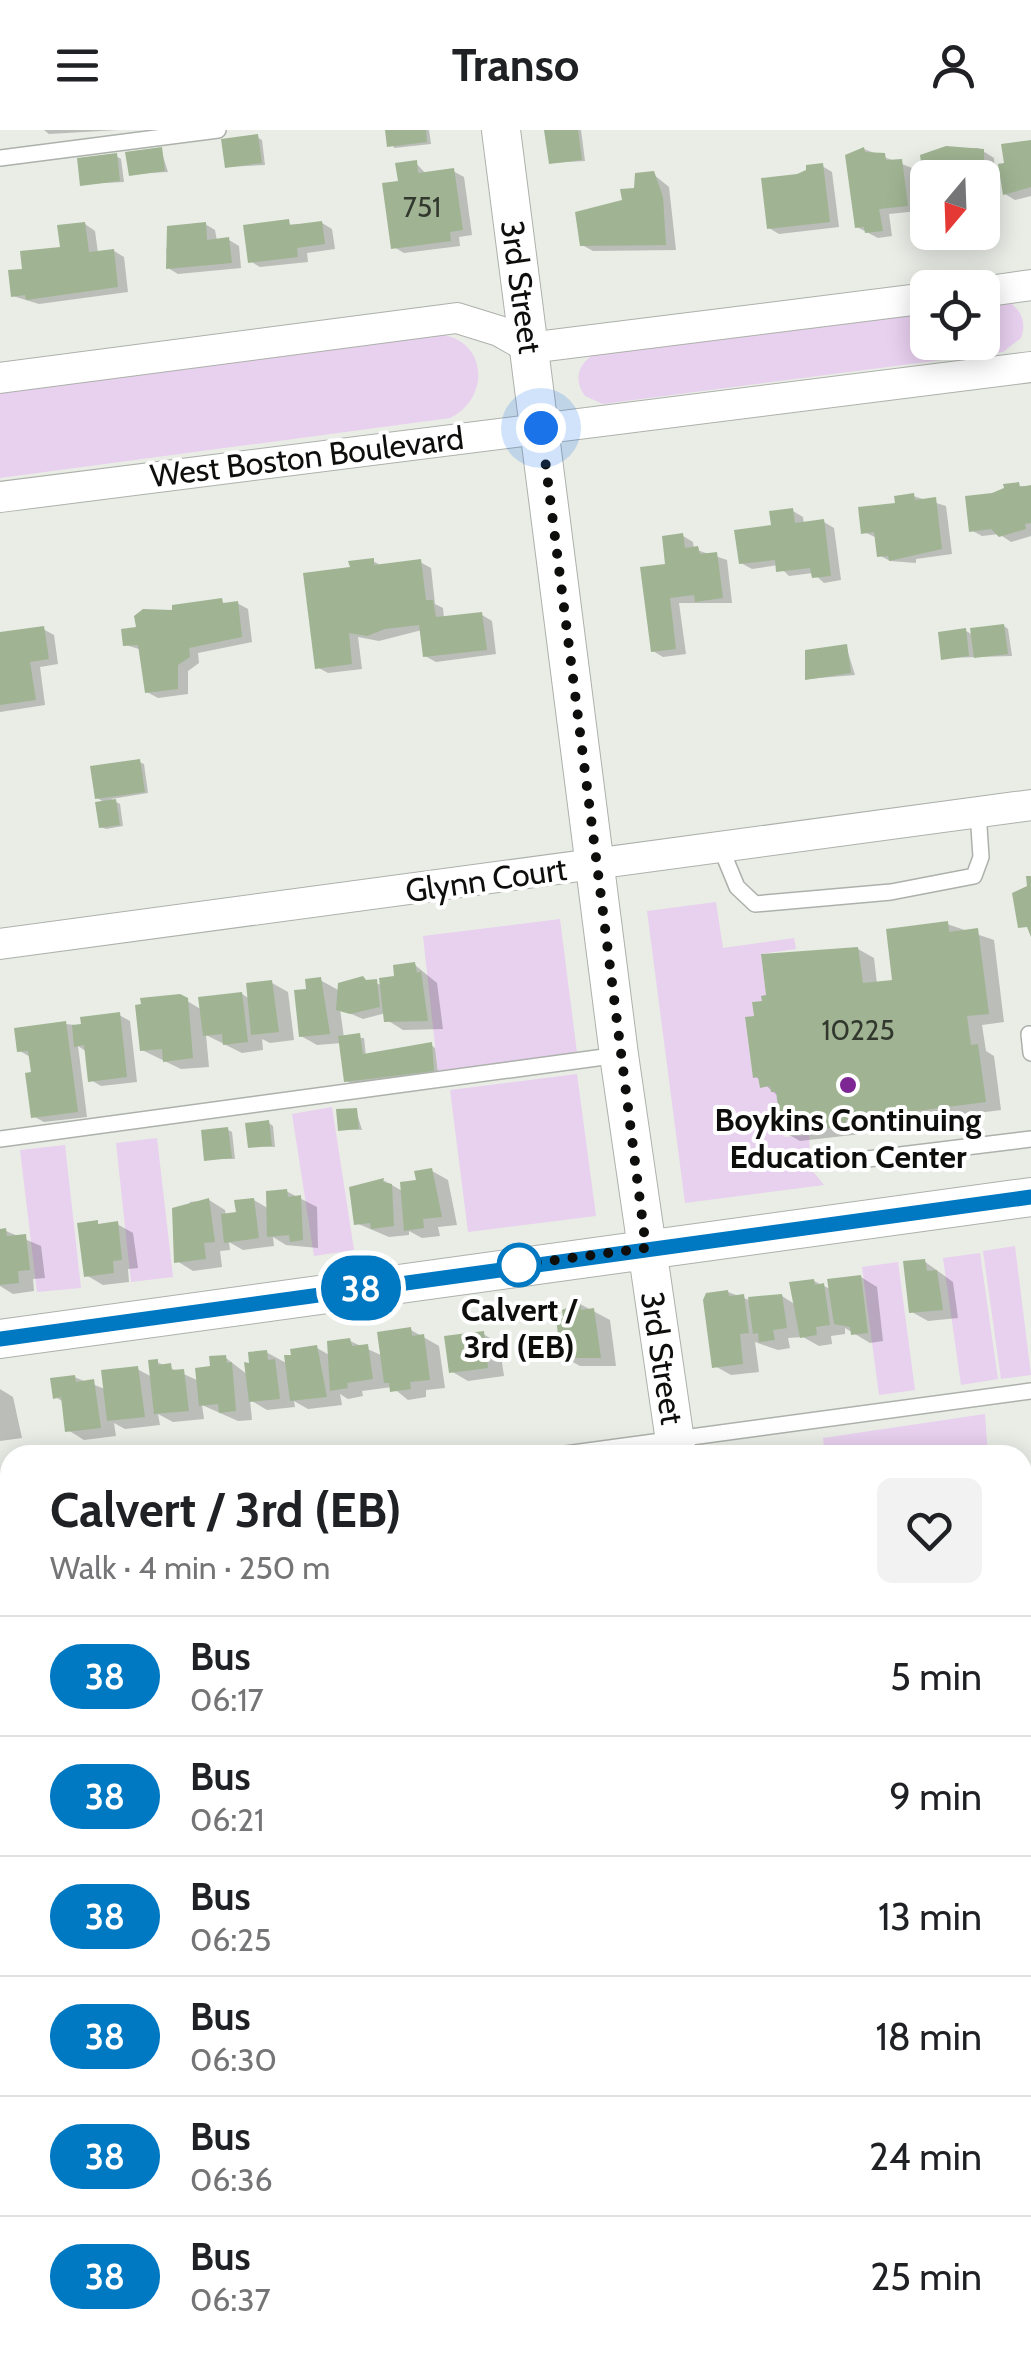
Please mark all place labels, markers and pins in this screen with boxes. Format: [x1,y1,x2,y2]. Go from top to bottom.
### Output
marker: Boykins Continuing Education Center [837,1074,859,1096]
place label: Boykins Continuing Education Center [715,1100,981,1176]
marker: Calvert / 3rd (EB) [498,1244,540,1286]
place label: Calvert / 3rd (EB) [461,1290,579,1366]

